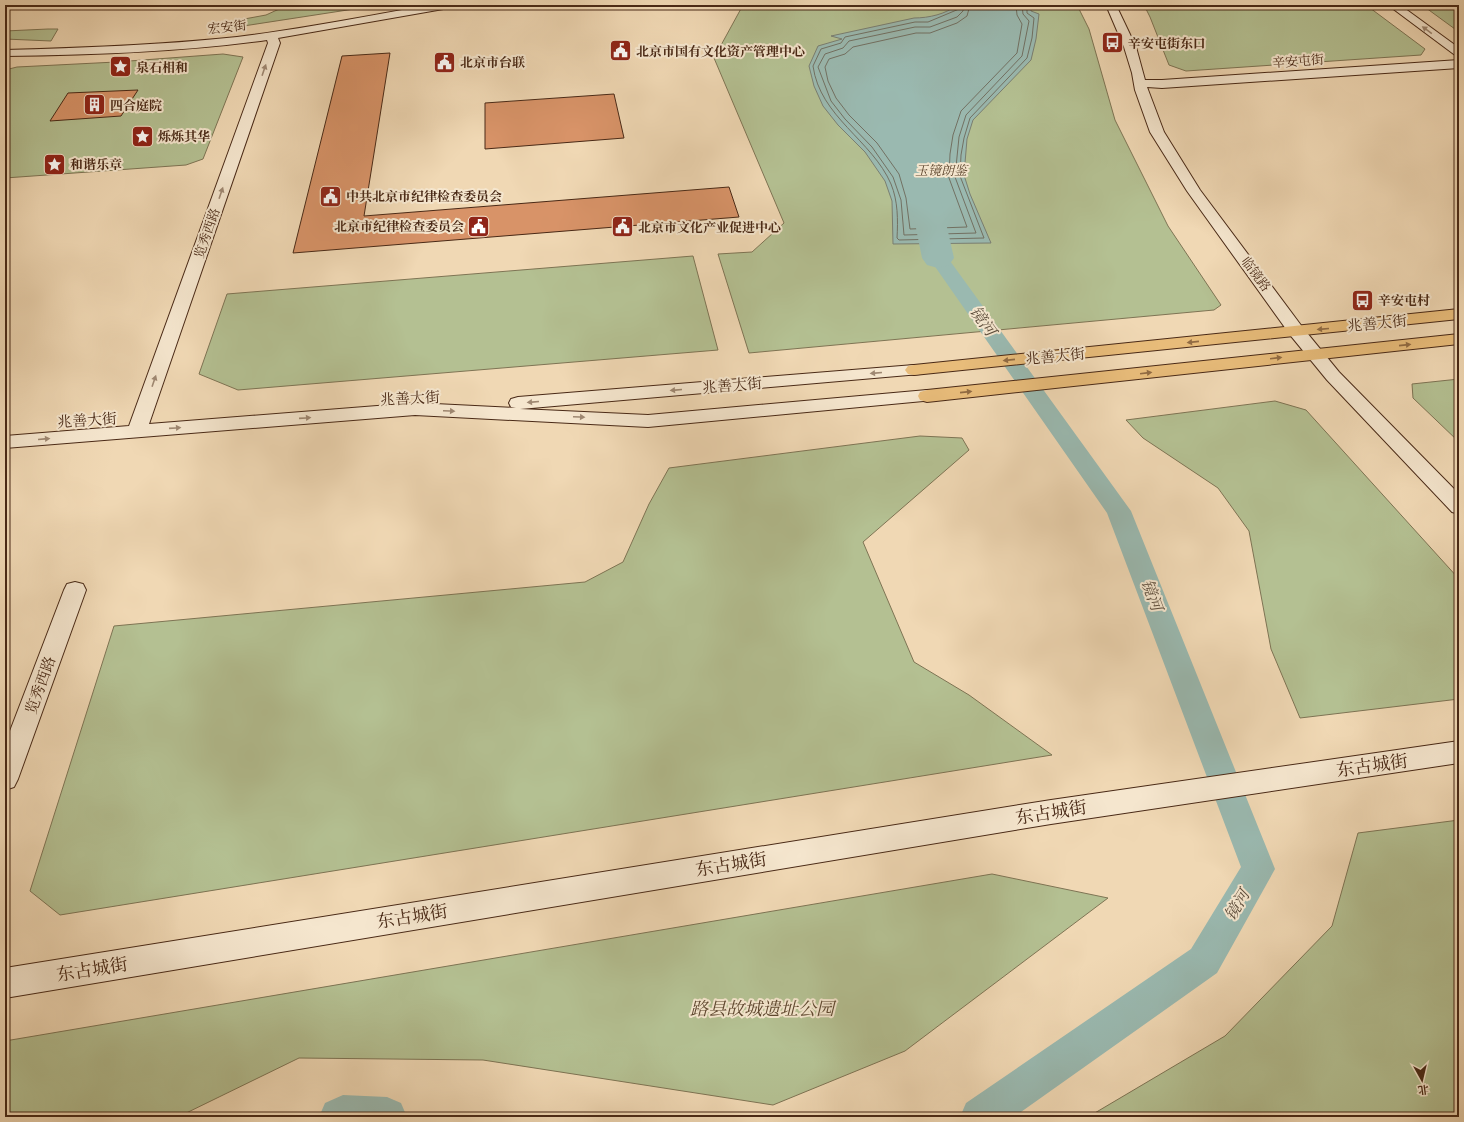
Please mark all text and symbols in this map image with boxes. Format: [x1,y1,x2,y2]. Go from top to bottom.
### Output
street label: 宏安街 [207,17,247,37]
one-way arrow [1422,26,1433,34]
bus stop icon: 辛安屯街东口 [1099,30,1125,56]
place label: 辛安屯街东口 [1128,35,1206,52]
public building icon: 北京市国有文化资产管理中心 [607,38,633,64]
place label: 北京市国有文化资产管理中心 [636,43,805,60]
public building icon: 北京市台联 [432,49,458,75]
street label: 辛安屯街 [1271,51,1325,71]
place icon: 泉石相和 [108,54,134,80]
place label: 北京市台联 [460,54,525,71]
place label: 泉石相和 [136,59,188,76]
one-way arrow [262,64,268,76]
building icon: 四合庭院 [81,92,107,118]
place label: 四合庭院 [110,97,162,114]
place icon: 烁烁其华 [129,123,155,149]
place label: 烁烁其华 [158,128,210,145]
place icon: 和谐乐章 [41,151,67,177]
place label: 和谐乐章 [70,156,122,173]
park label: 玉镜朗鉴 [915,162,969,179]
public building icon: 中共北京市纪律检查委员会 [317,183,343,209]
one-way arrow [218,186,224,198]
place label: 中共北京市纪律检查委员会 [346,188,502,205]
street label: 览秀西路 [190,206,224,260]
public building icon: 北京市纪律检查委员会 [466,213,492,239]
public building icon: 北京市文化产业促进中心 [610,214,636,240]
place label: 北京市纪律检查委员会 [334,218,464,235]
place label: 北京市文化产业促进中心 [638,219,781,236]
street label: 临镜路 [1237,253,1275,295]
bus stop icon: 辛安屯村 [1350,287,1376,313]
place label: 辛安屯村 [1378,292,1430,309]
water label: 镜河 [965,302,1003,343]
street label: 兆善大街 [1346,310,1408,336]
one-way arrow [1317,326,1329,332]
one-way arrow [1187,339,1199,345]
one-way arrow [1399,341,1411,348]
street label: 兆善大街 [1024,343,1086,369]
one-way arrow [1270,355,1282,361]
one-way arrow [1003,357,1015,364]
one-way arrow [870,370,882,376]
one-way arrow [1140,370,1153,376]
street label: 兆善大街 [701,373,763,397]
one-way arrow [152,375,158,387]
one-way arrow [670,386,682,393]
street label: 兆善大街 [380,387,440,409]
one-way arrow [960,389,972,396]
one-way arrow [527,398,539,405]
street label: 兆善大街 [56,408,118,432]
one-way arrow [443,408,456,414]
one-way arrow [299,414,311,421]
one-way arrow [573,414,585,421]
one-way arrow [169,425,182,432]
one-way arrow [38,435,50,442]
water label: 镜河 [1136,576,1169,616]
street label: 览秀西路 [21,654,59,716]
street label: 东古城街 [1335,749,1409,781]
street label: 东古城街 [1014,795,1088,829]
street label: 东古城街 [694,847,768,881]
water label: 镜河 [1220,883,1256,924]
street label: 东古城街 [375,899,449,933]
street label: 东古城街 [55,952,129,986]
park label: 路县故城遗址公园 [690,997,837,1020]
north arrow [1402,1060,1442,1100]
text: 北 [1417,1082,1430,1098]

